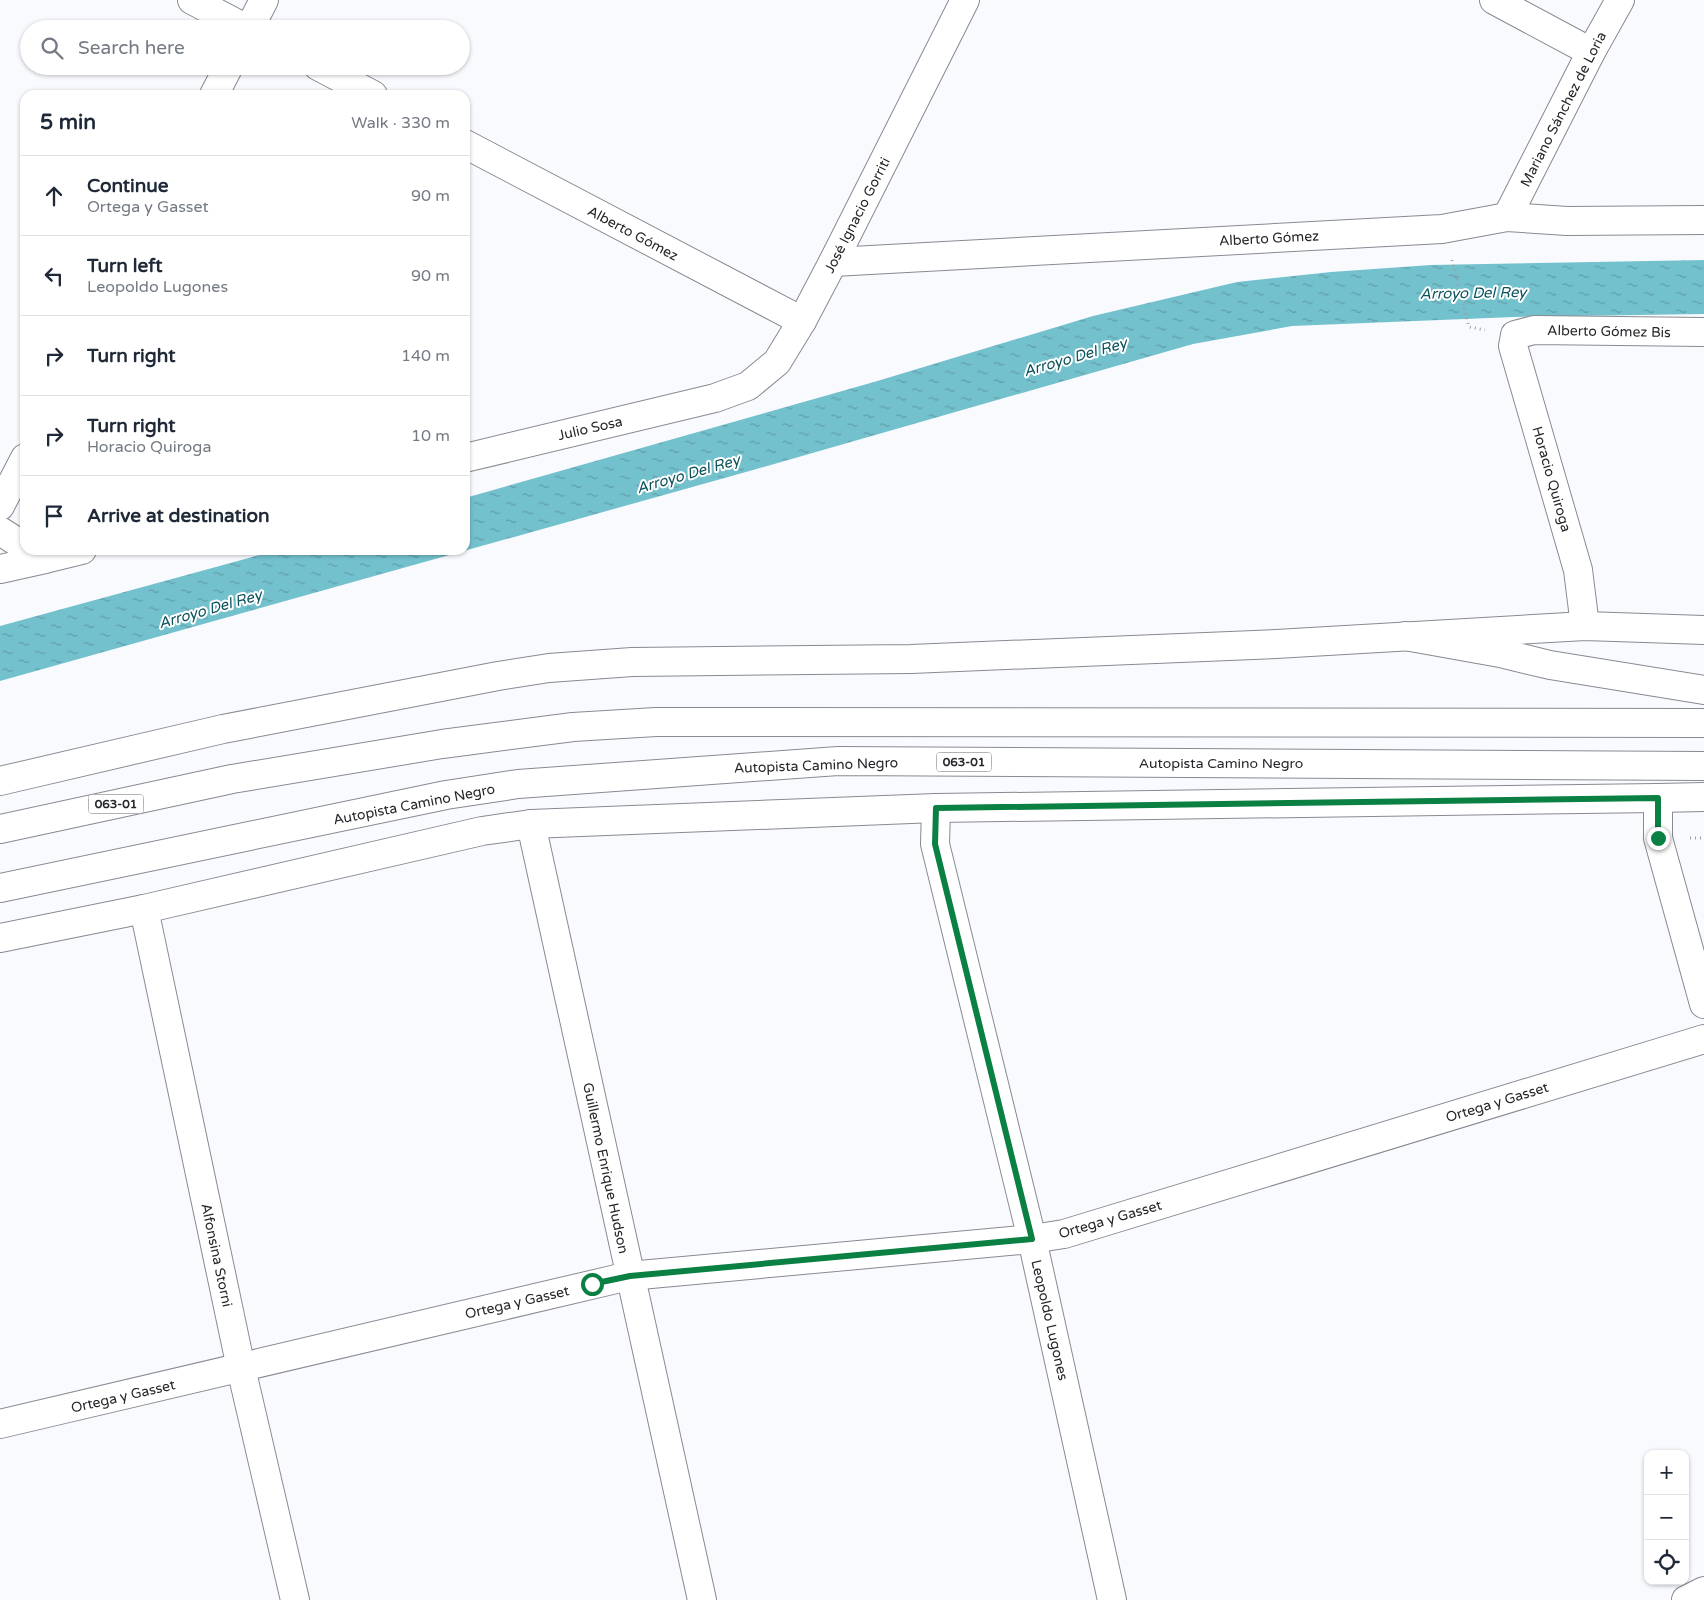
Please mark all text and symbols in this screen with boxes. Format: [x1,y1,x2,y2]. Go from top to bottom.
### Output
search box [20,20,470,75]
street label: Mariano Sánchez de Loria [1517,29,1610,190]
icon: search [38,34,66,62]
text: Search here [78,37,185,59]
text: 5 min [40,110,96,135]
text: Walk · 330 m [351,113,450,133]
street label: José Ignacio Gorriti [821,155,894,276]
text: Continue [87,175,169,197]
icon: ahead [40,182,68,210]
text: 90 m [411,186,450,206]
text: Ortega y Gasset [87,197,209,217]
street label: Alberto Gómez [585,202,681,264]
street label: Alberto Gómez [1219,227,1320,250]
text: Turn left [87,255,163,277]
icon: left [40,262,68,290]
text: 90 m [411,266,450,286]
text: Leopoldo Lugones [87,277,228,297]
water label: Arroyo Del Rey [1420,283,1528,303]
street label: Alberto Gómez Bis [1547,322,1671,341]
water label: Arroyo Del Rey [1021,333,1131,380]
icon: right [40,342,68,370]
text: Turn right [87,345,175,367]
text: 140 m [401,346,450,366]
street label: Julio Sosa [556,413,624,444]
text: Turn right [87,415,175,437]
icon: right [40,422,68,450]
street label: Horacio Quiroga [1528,424,1575,534]
text: 10 m [411,426,450,446]
text: Horacio Quiroga [87,437,211,457]
water label: Arroyo Del Rey [634,450,744,497]
icon: arrive [40,502,68,530]
text: Arrive at destination [87,505,270,527]
water label: Arroyo Del Rey [156,585,266,632]
road number: 063-01 [936,752,992,772]
street label: Autopista Camino Negro [734,754,898,777]
street label: Autopista Camino Negro [1139,755,1303,772]
street label: Autopista Camino Negro [332,780,496,829]
road number: 063-01 [88,794,144,814]
route end [1647,827,1670,850]
street label: Ortega y Gasset [1444,1079,1551,1126]
street label: Guillermo Enrique Hudson [579,1081,632,1255]
street label: Ortega y Gasset [1057,1196,1164,1242]
street label: Alfonsina Storni [197,1202,236,1308]
street label: Leopoldo Lugones [1027,1258,1072,1382]
route start [581,1273,604,1296]
street label: Ortega y Gasset [463,1282,572,1323]
street label: Ortega y Gasset [69,1376,178,1417]
map controls [1644,1450,1689,1585]
button: + [1644,1450,1689,1495]
button: − [1644,1495,1689,1540]
button: locate [1644,1540,1689,1585]

